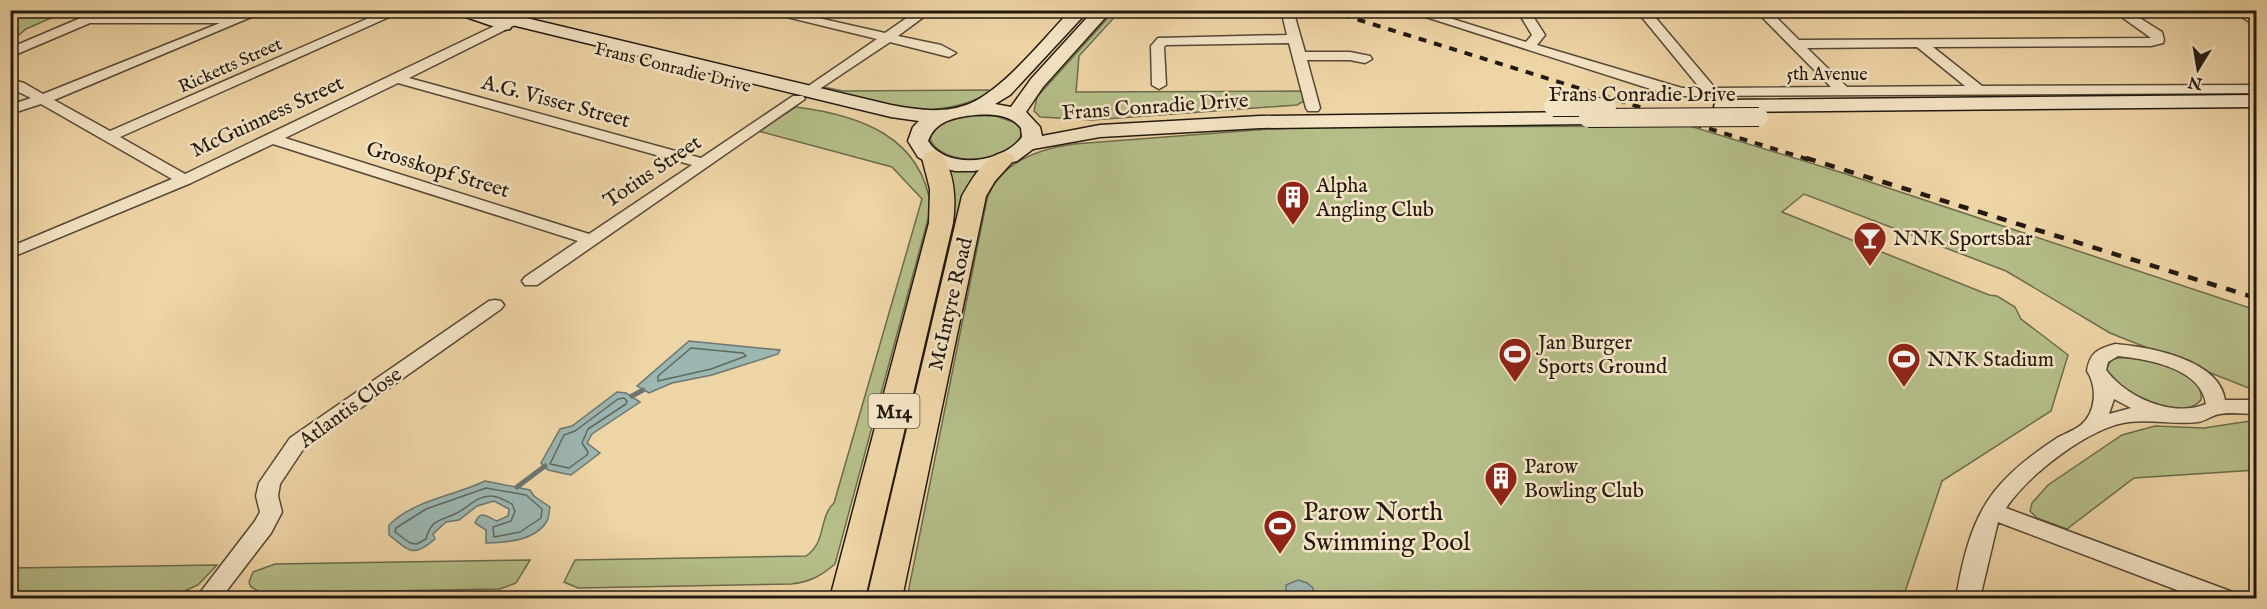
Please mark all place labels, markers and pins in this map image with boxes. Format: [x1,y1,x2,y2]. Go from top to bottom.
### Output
place label: Alpha Angling Club [1315,173,1434,224]
building icon: Alpha Angling Club [1275,179,1311,226]
bar icon: NNK Sportsbar [1852,220,1888,267]
place label: NNK Sportsbar [1893,226,2033,253]
place label: Jan Burger Sports Ground [1536,330,1668,381]
sports icon: Jan Burger Sports Ground [1497,336,1533,383]
sports icon: NNK Stadium [1886,341,1922,388]
place label: NNK Stadium [1927,347,2054,374]
place label: Parow Bowling Club [1524,454,1644,505]
building icon: Parow Bowling Club [1483,460,1519,507]
place label: Parow North Swimming Pool [1303,496,1471,559]
sports icon: Parow North Swimming Pool [1262,508,1298,555]

